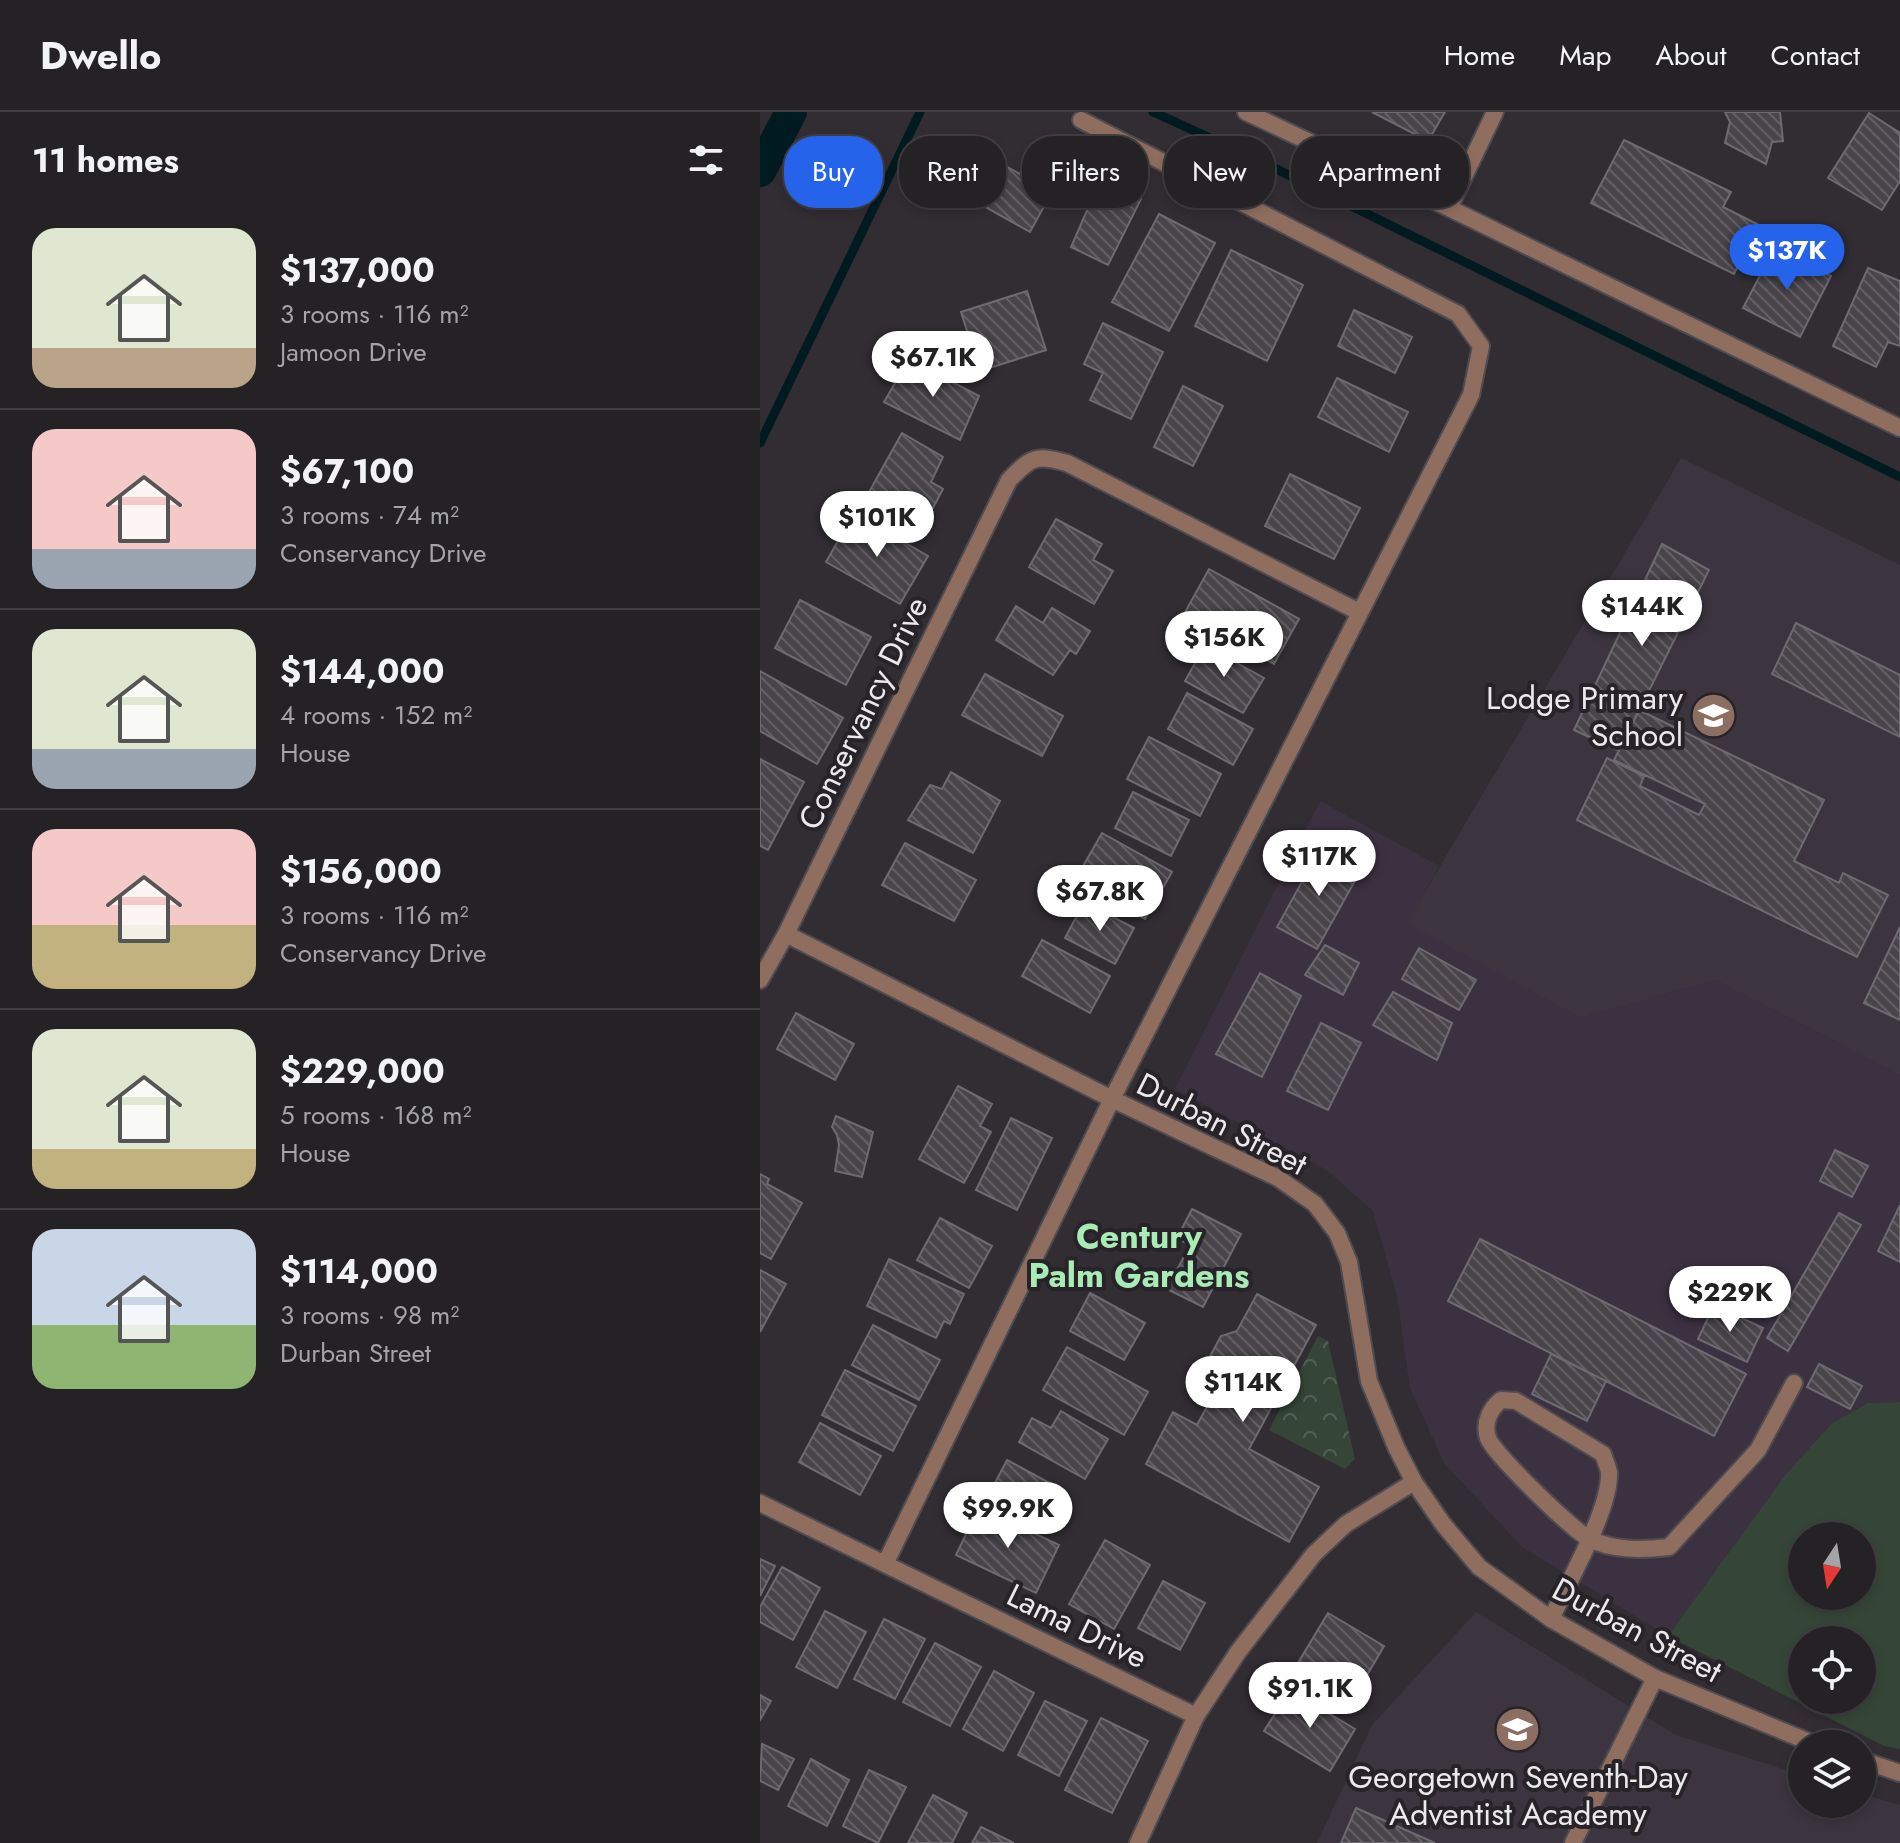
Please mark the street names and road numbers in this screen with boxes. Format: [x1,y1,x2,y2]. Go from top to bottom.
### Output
street label: Conservancy Drive [787,589,939,837]
street label: Durban Street [1129,1061,1316,1187]
street label: Durban Street [1544,1566,1730,1694]
street label: Lama Drive [999,1572,1155,1680]

